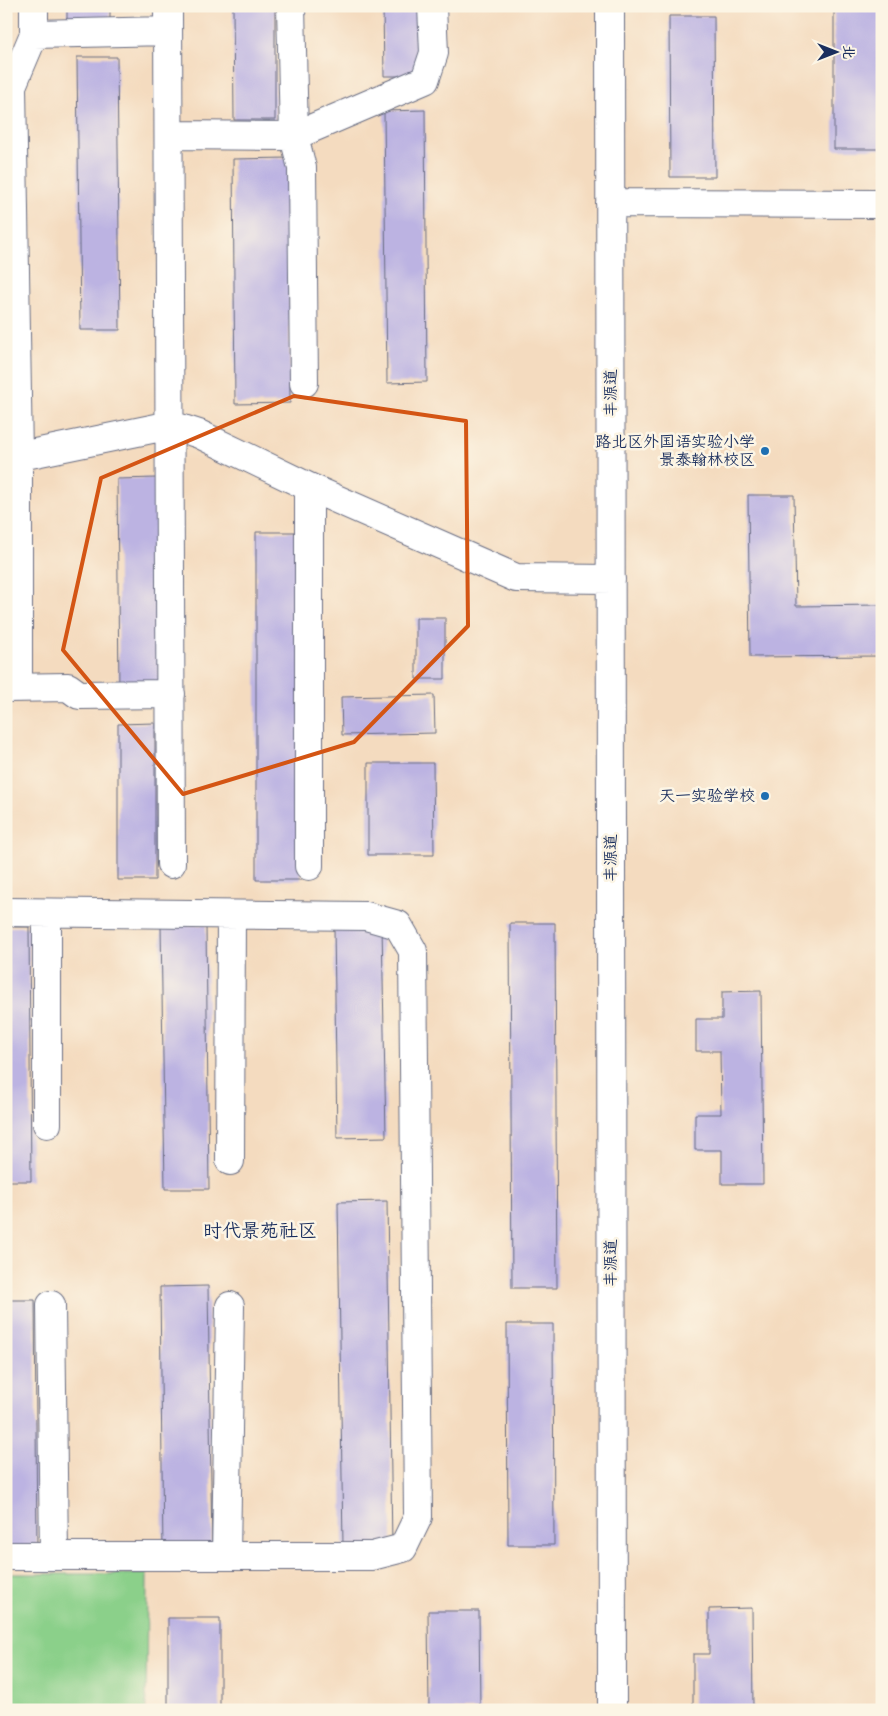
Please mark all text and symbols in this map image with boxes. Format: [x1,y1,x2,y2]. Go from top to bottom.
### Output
north arrow [810,28,860,78]
text: 北 [840,45,857,59]
street label: 丰源道 [601,369,621,417]
place label: 路北区外国语实验小学 景泰翰林校区 [595,432,755,470]
marker: 路北区外国语实验小学 景泰翰林校区 [759,445,771,457]
place label: 天一实验学校 [659,786,755,806]
marker: 天一实验学校 [759,790,771,802]
street label: 丰源道 [601,834,621,882]
district label: 时代景苑社区 [203,1219,317,1243]
street label: 丰源道 [601,1239,621,1287]

